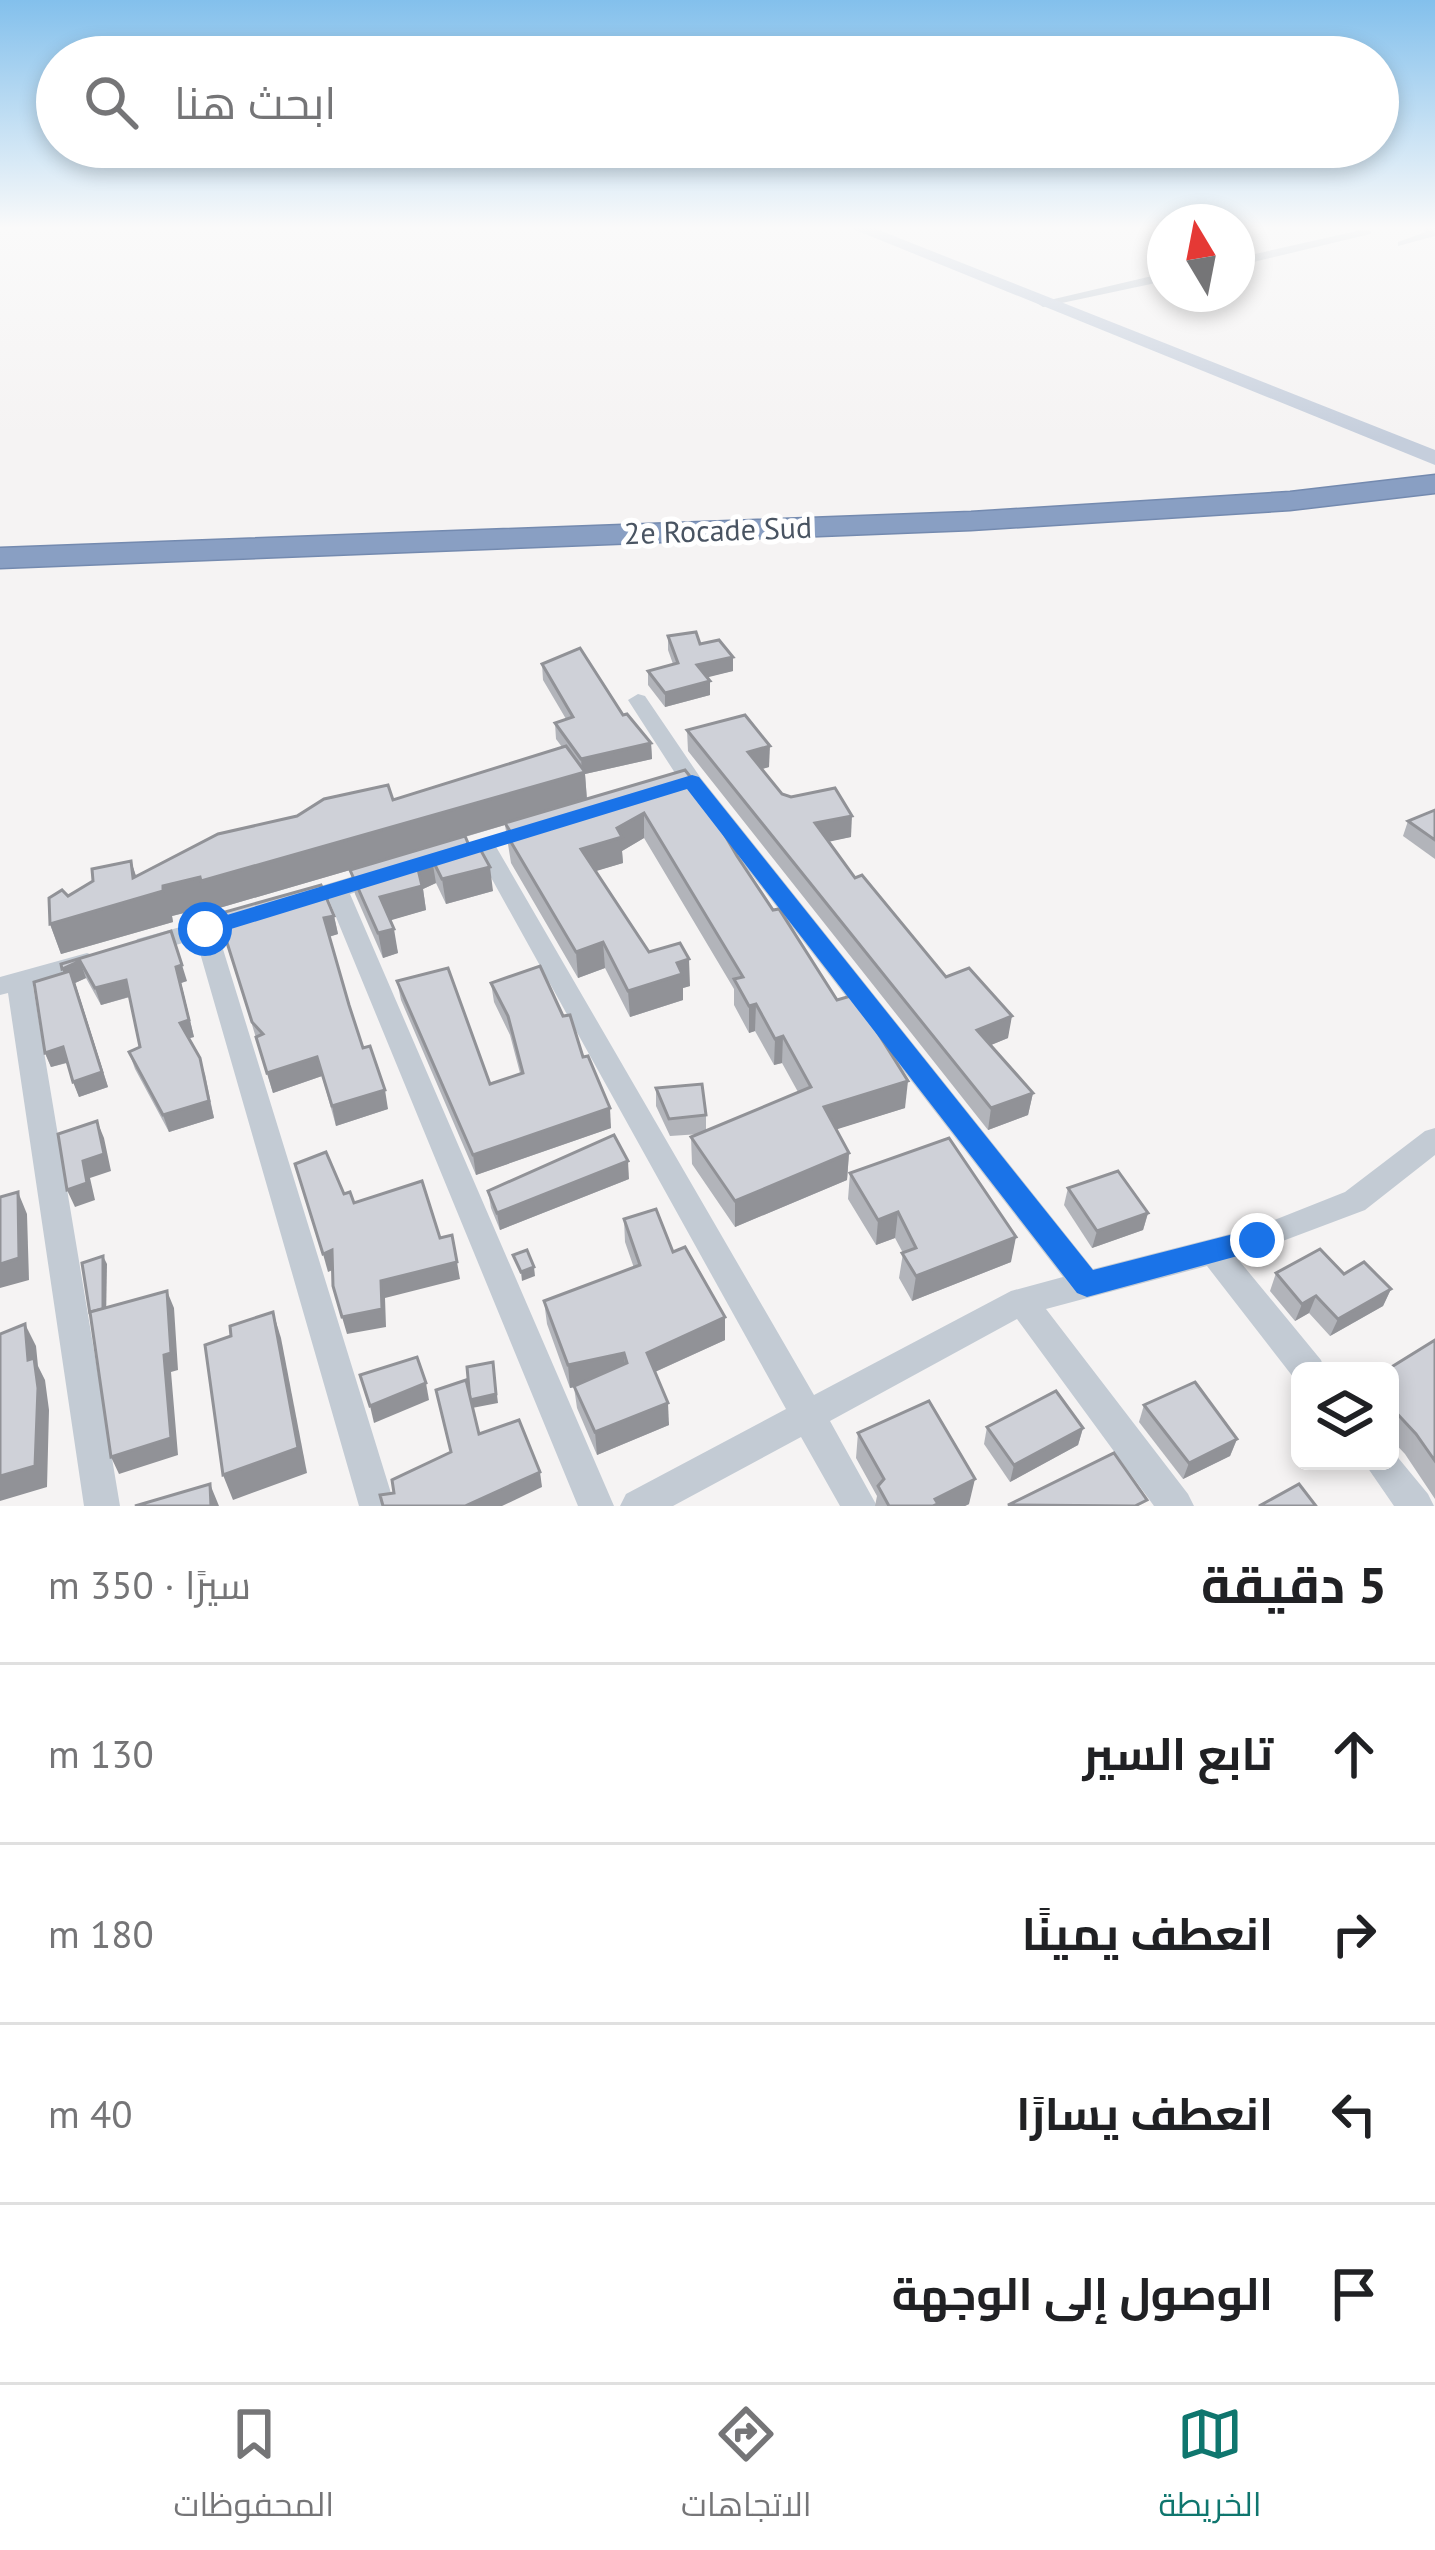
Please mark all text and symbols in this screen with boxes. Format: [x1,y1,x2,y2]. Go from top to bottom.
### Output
search box [36,36,1399,168]
icon: search [78,69,144,135]
text: ابحث هنا [174,73,336,131]
north arrow [1147,204,1255,312]
street label: 2e Rocade Sud [623,507,813,552]
route start [178,902,232,956]
route end [1230,1213,1284,1267]
map controls [1291,1362,1399,1470]
button: layers [1291,1362,1399,1470]
text: 5 دقيقة [1201,1551,1387,1617]
text: سيرًا · 350 m [48,1559,251,1610]
icon: ahead [1321,1721,1387,1787]
text: تابع السير [1083,1724,1273,1782]
text: 130 m [48,1728,154,1779]
icon: right [1321,1901,1387,1967]
text: انعطف يمينًا [1022,1904,1273,1962]
text: 180 m [48,1908,154,1959]
icon: left [1321,2081,1387,2147]
text: انعطف يسارًا [1016,2084,1273,2142]
text: 40 m [48,2088,133,2139]
icon: arrive [1321,2261,1387,2327]
text: الوصول إلى الوجهة [892,2264,1273,2322]
tab: المحفوظات [173,2401,334,2535]
tab: الاتجاهات [681,2401,812,2535]
tab: الخريطة [1159,2401,1262,2535]

